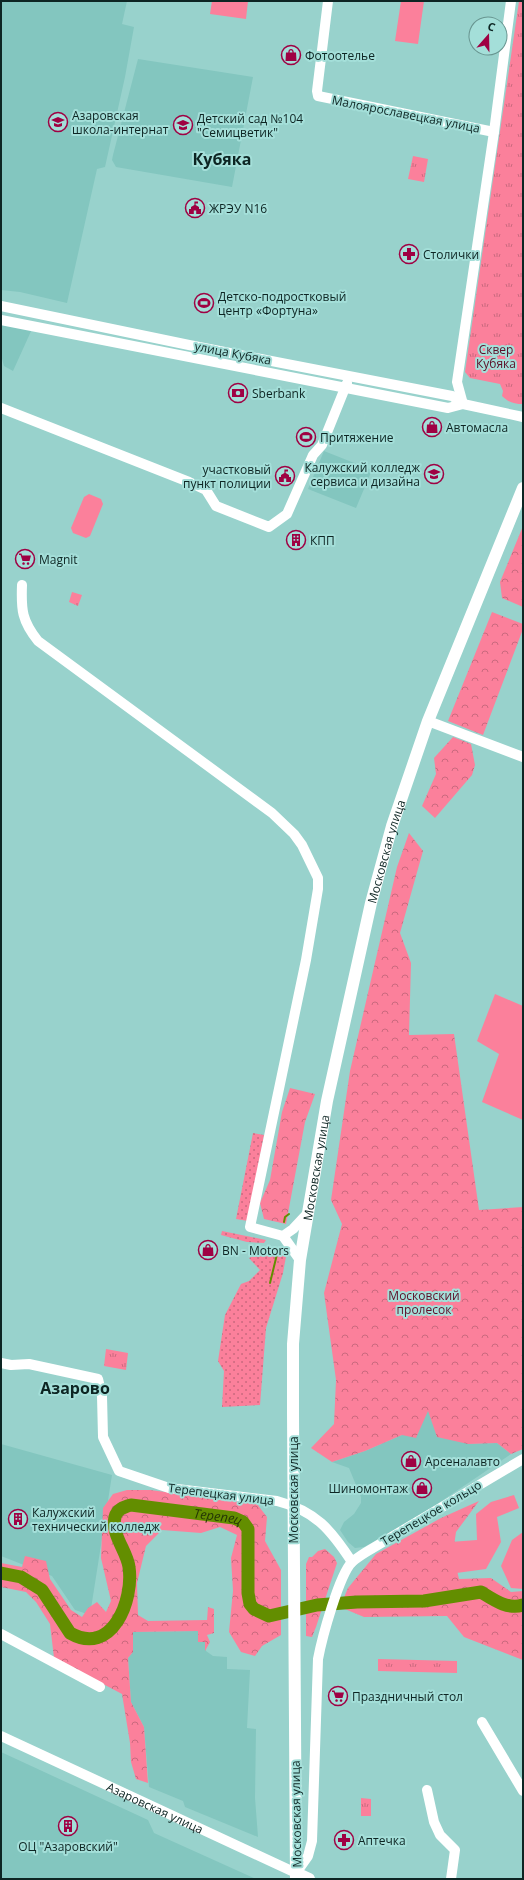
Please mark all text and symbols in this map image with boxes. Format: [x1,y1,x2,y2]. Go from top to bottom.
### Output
north arrow [468,16,508,56]
text: С [486,18,497,34]
shop icon: Фотоотелье [280,44,302,66]
place label: Фотоотелье [305,47,375,64]
street label: Малоярославецкая улица [331,91,481,137]
place label: Азаровская школа-интернат [72,107,169,138]
place label: Детский сад №104 "Семицветик" [197,110,303,141]
school or university icon: Азаровская школа-интернат [47,111,69,133]
school or university icon: Детский сад №104 "Семицветик" [172,114,194,136]
district label: Кубяка [193,148,251,170]
public building icon: ЖРЭУ N16 [184,197,206,219]
place label: ЖРЭУ N16 [209,200,267,217]
pharmacy icon: Столички [398,243,420,265]
place label: Столички [423,246,479,263]
place label: Детско-подростковый центр «Фортуна» [218,288,346,319]
sports icon: Детско-подростковый центр «Фортуна» [193,292,215,314]
street label: улица Кубяка [193,337,273,369]
park label: Сквер Кубяка [476,341,516,372]
bank icon: Sberbank [227,382,249,404]
place label: Sberbank [252,385,306,402]
shop icon: Автомасла [421,416,443,438]
place label: Автомасла [446,419,508,436]
sports icon: Притяжение [295,426,317,448]
place label: Притяжение [320,429,394,446]
place label: Калужский колледж сервиса и дизайна [304,459,420,490]
place label: участковый пункт полиции [183,461,271,492]
school or university icon: Калужский колледж сервиса и дизайна [423,463,445,485]
public building icon: участковый пункт полиции [274,465,296,487]
building icon: КПП [285,529,307,551]
place label: КПП [310,532,335,549]
supermarket icon: Magnit [14,548,36,570]
place label: Magnit [39,551,78,568]
street label: Московская улица [363,797,409,905]
street label: Московская улица [298,1113,333,1222]
shop icon: BN - Motors [197,1239,219,1261]
place label: BN - Motors [222,1242,289,1259]
park label: Московский пролесок [388,1287,460,1318]
district label: Азарово [40,1377,110,1399]
street label: Московская улица [285,1436,302,1544]
shop icon: Арсеналавто [400,1450,422,1472]
place label: Арсеналавто [425,1453,500,1470]
street label: Терепецкое кольцо [378,1476,484,1550]
shop icon: Шиномонтаж [411,1477,433,1499]
street label: Терепецкая улица [167,1479,275,1509]
place label: Шиномонтаж [328,1480,408,1497]
place label: Калужский технический колледж [32,1504,160,1535]
water label: Терепец [193,1504,245,1530]
building icon: Калужский технический колледж [7,1508,29,1530]
supermarket icon: Праздничный стол [327,1685,349,1707]
place label: Праздничный стол [352,1688,463,1705]
street label: Московская улица [287,1760,305,1868]
street label: Азаровская улица [104,1778,206,1837]
building icon: ОЦ "Азаровский" [57,1815,79,1837]
pharmacy icon: Аптечка [333,1829,355,1851]
place label: Аптечка [358,1832,406,1849]
place label: ОЦ "Азаровский" [18,1838,118,1855]

